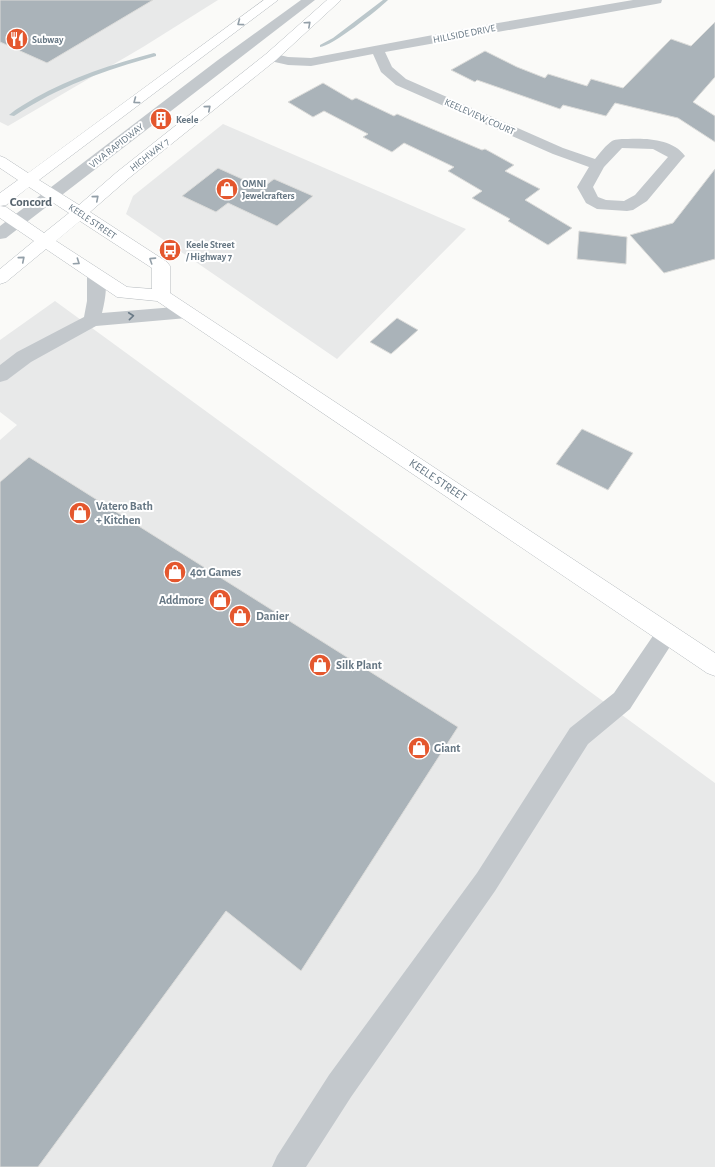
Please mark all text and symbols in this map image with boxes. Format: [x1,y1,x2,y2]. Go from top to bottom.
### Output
one-way arrow [238,18,245,25]
one-way arrow [303,21,311,29]
street label: HILLSIDE DRIVE [432,23,496,45]
restaurant icon: Subway [4,26,30,52]
place label: Subway [32,35,64,45]
one-way arrow [133,96,140,103]
street label: KEELEVIEW COURT [443,97,516,137]
one-way arrow [204,105,211,112]
building icon: Keele [148,106,174,132]
place label: Keele [176,115,199,125]
street label: VIVA RAPIDWAY [88,121,146,170]
street label: HIGHWAY 7 [128,136,171,173]
shop icon: OMNI Jewelcrafters [214,176,240,202]
place label: OMNI Jewelcrafters [242,179,295,201]
district label: Concord [10,196,52,209]
one-way arrow [92,196,99,203]
street label: KEELE STREET [67,202,118,241]
bus stop icon: Keele Street / Highway 7 [157,237,183,263]
place label: Keele Street / Highway 7 [185,240,235,262]
one-way arrow [18,256,25,263]
one-way arrow [73,257,80,265]
one-way arrow [149,258,156,265]
one-way arrow [128,312,134,321]
street label: KEELE STREET [407,456,469,504]
shop icon: Vatero Bath + Kitchen [67,500,93,526]
place label: Vatero Bath + Kitchen [96,500,153,526]
shop icon: 401 Games [162,559,188,585]
place label: 401 Games [190,566,242,578]
shop icon: Addmore [207,587,233,613]
place label: Addmore [159,594,204,606]
shop icon: Danier [227,603,253,629]
place label: Danier [256,610,290,622]
shop icon: Silk Plant [307,652,333,678]
place label: Silk Plant [336,659,382,671]
shop icon: Giant [406,735,432,761]
place label: Giant [434,742,460,754]

